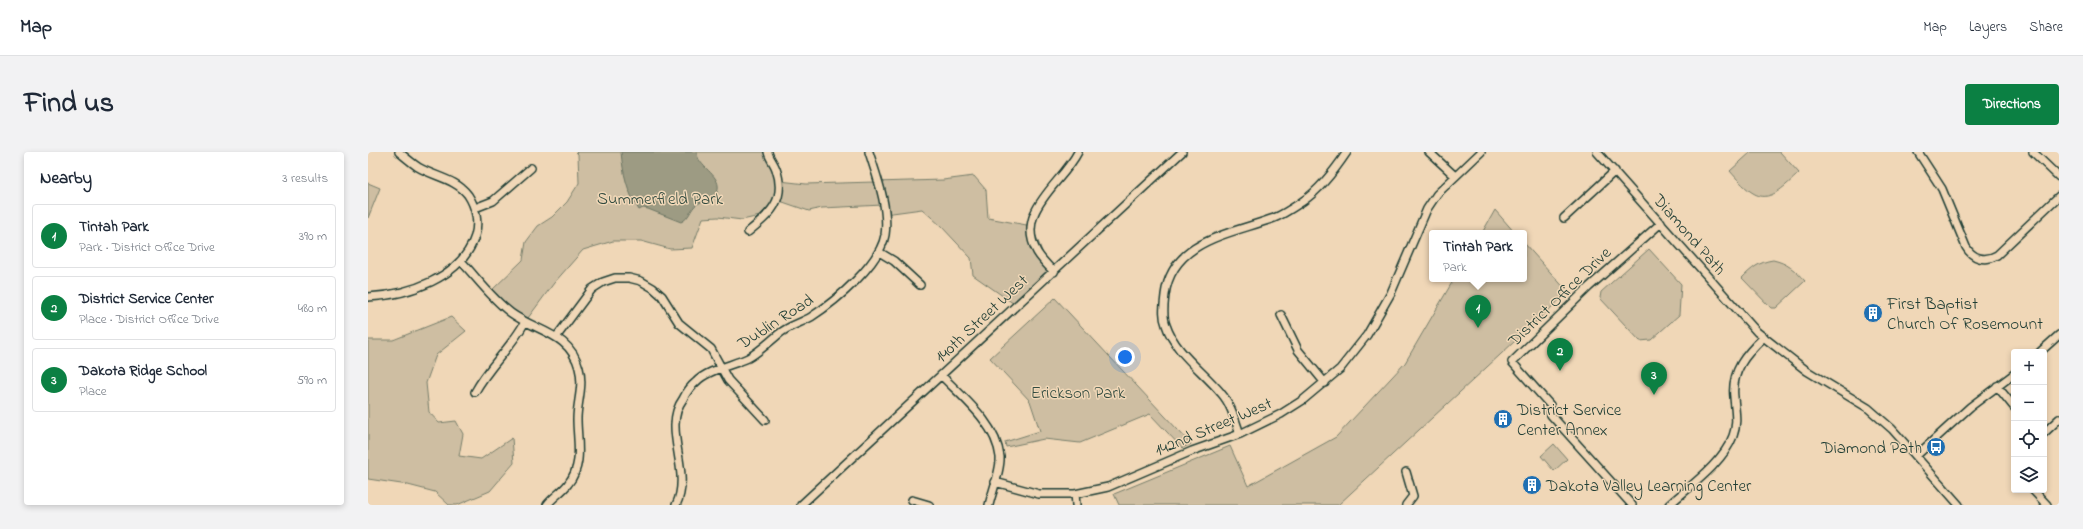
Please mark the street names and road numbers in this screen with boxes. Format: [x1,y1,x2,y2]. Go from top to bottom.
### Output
street label: Diamond Path [1646,188,1731,281]
street label: District Office Drive [1502,241,1618,354]
street label: 140th Street West [930,269,1035,369]
street label: Dublin Road [732,288,819,357]
street label: 142nd Street West [1151,391,1276,463]

